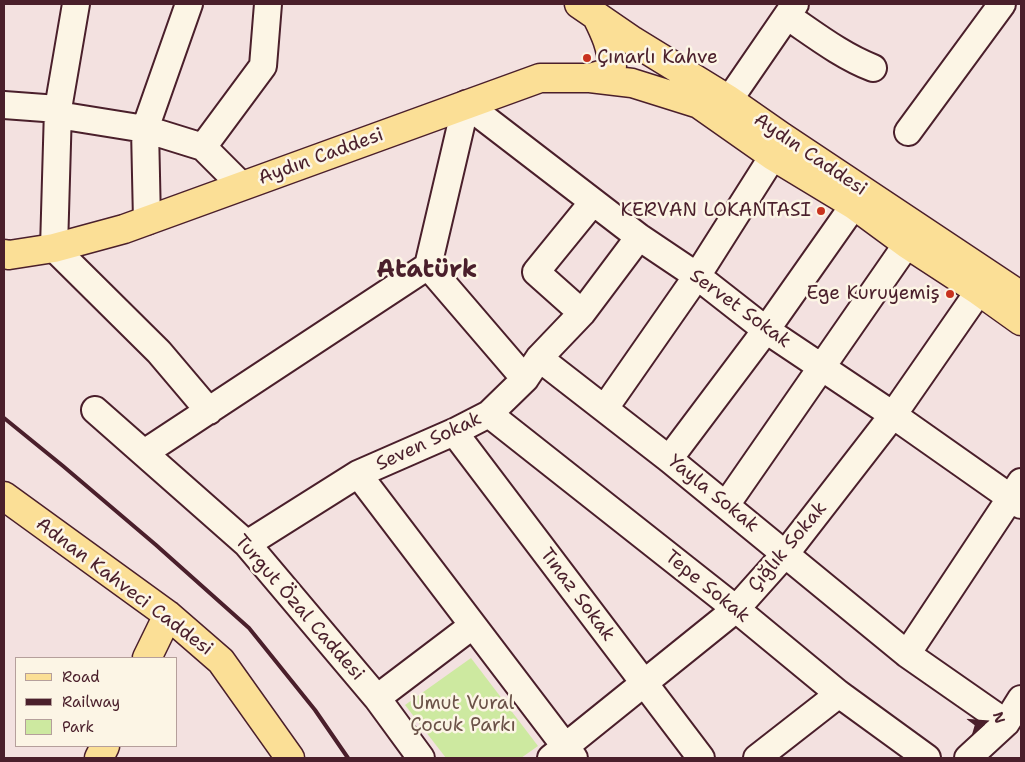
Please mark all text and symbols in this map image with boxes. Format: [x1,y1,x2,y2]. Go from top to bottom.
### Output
place label: Çınarlı Kahve [597,47,718,69]
marker: Çınarlı Kahve [581,52,593,64]
street label: Aydın Caddesi [749,109,871,201]
street label: Aydın Caddesi [255,124,387,190]
place label: KERVAN LOKANTASI [621,200,811,222]
marker: KERVAN LOKANTASI [815,205,827,217]
district label: Atatürk [377,257,477,285]
street label: Servet Sokak [685,265,795,353]
place label: Ege Kuruyemiş [807,283,940,305]
marker: Ege Kuruyemiş [944,288,956,300]
street label: Seven Sokak [373,408,485,476]
street label: Yayla Sokak [663,450,763,538]
street label: Çığlık Sokak [744,497,832,597]
street label: Adnan Kahveci Caddesi [31,513,217,661]
street label: Turgut Özal Caddesi [229,530,369,686]
street label: Tınaz Sokak [534,544,620,646]
street label: Tepe Sokak [660,546,754,628]
legend [15,657,178,747]
text: Road [62,667,100,687]
text: Railway [62,692,120,712]
park label: Umut Vural Çocuk Parkı [410,693,516,737]
north arrow [960,697,1010,747]
text: N [989,709,1010,725]
text: Park [62,717,94,737]

